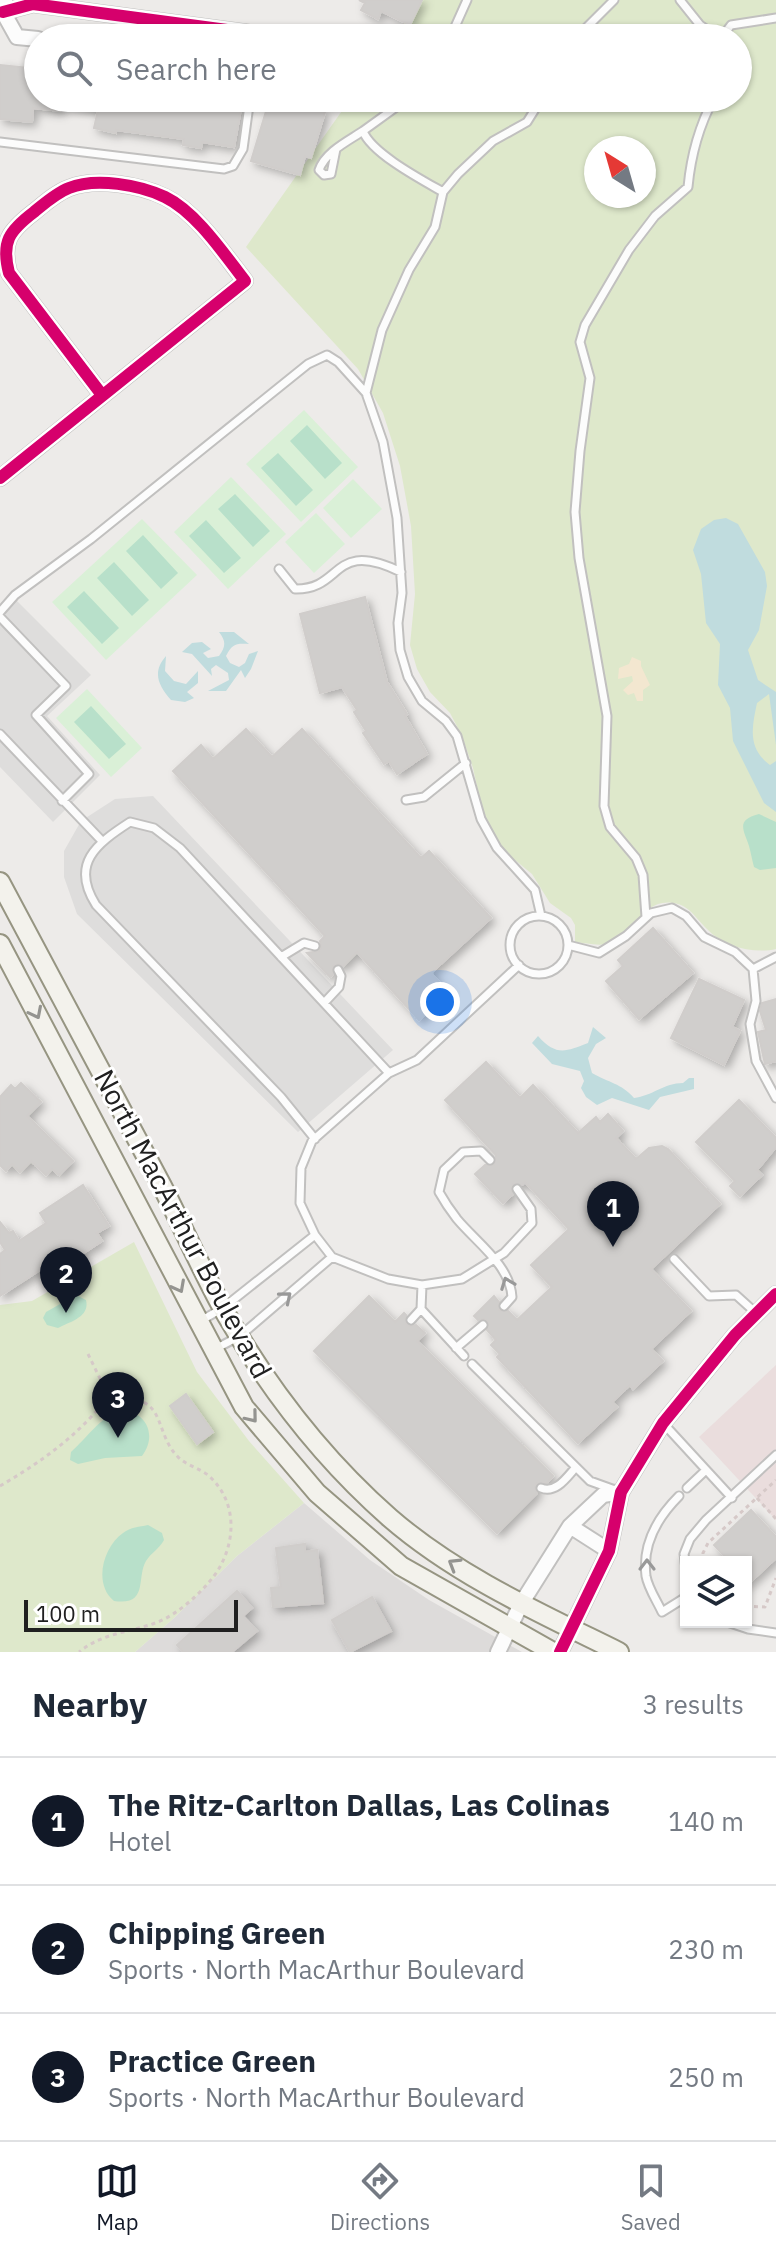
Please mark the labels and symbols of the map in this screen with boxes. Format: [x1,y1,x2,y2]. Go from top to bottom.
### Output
north arrow [584,136,656,208]
your location [420,982,460,1022]
one-way arrow [26,1005,41,1020]
street label: North MacArthur Boulevard [86,1063,281,1385]
pin: 1 [587,1181,639,1247]
pin: 2 [40,1247,92,1313]
one-way arrow [500,1277,517,1291]
one-way arrow [170,1279,185,1293]
one-way arrow [276,1292,291,1307]
pin: 3 [92,1372,144,1438]
one-way arrow [243,1408,257,1423]
one-way arrow [638,1558,656,1571]
one-way arrow [448,1559,463,1574]
scale bar [24,1596,238,1632]

